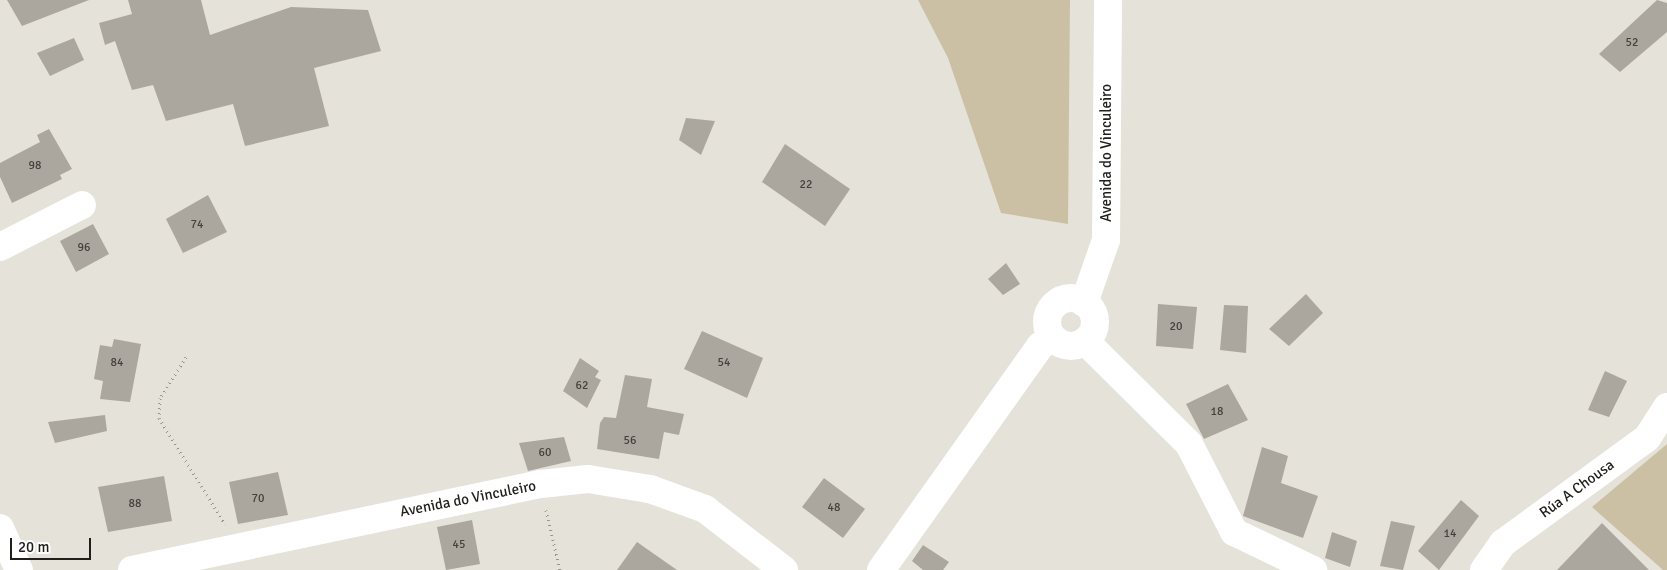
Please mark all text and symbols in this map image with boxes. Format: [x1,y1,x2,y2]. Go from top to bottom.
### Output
house number: 52 [1626,36,1638,50]
street label: Avenida do Vinculeiro [1098,84,1116,222]
house number: 98 [29,159,41,173]
house number: 22 [800,178,812,192]
house number: 74 [191,218,203,232]
house number: 96 [78,241,90,255]
house number: 20 [1170,320,1182,334]
house number: 84 [111,356,123,370]
house number: 54 [718,356,730,370]
house number: 62 [576,379,588,393]
house number: 18 [1211,405,1223,419]
house number: 56 [624,434,636,448]
house number: 60 [539,446,551,460]
street label: Rúa A Chousa [1536,456,1618,522]
street label: Avenida do Vinculeiro [398,477,538,521]
house number: 70 [252,492,264,506]
house number: 88 [129,497,141,511]
house number: 48 [828,501,840,515]
house number: 14 [1444,527,1456,541]
scale bar [12,528,94,560]
text: 20 m [18,538,49,556]
house number: 45 [453,538,465,552]

